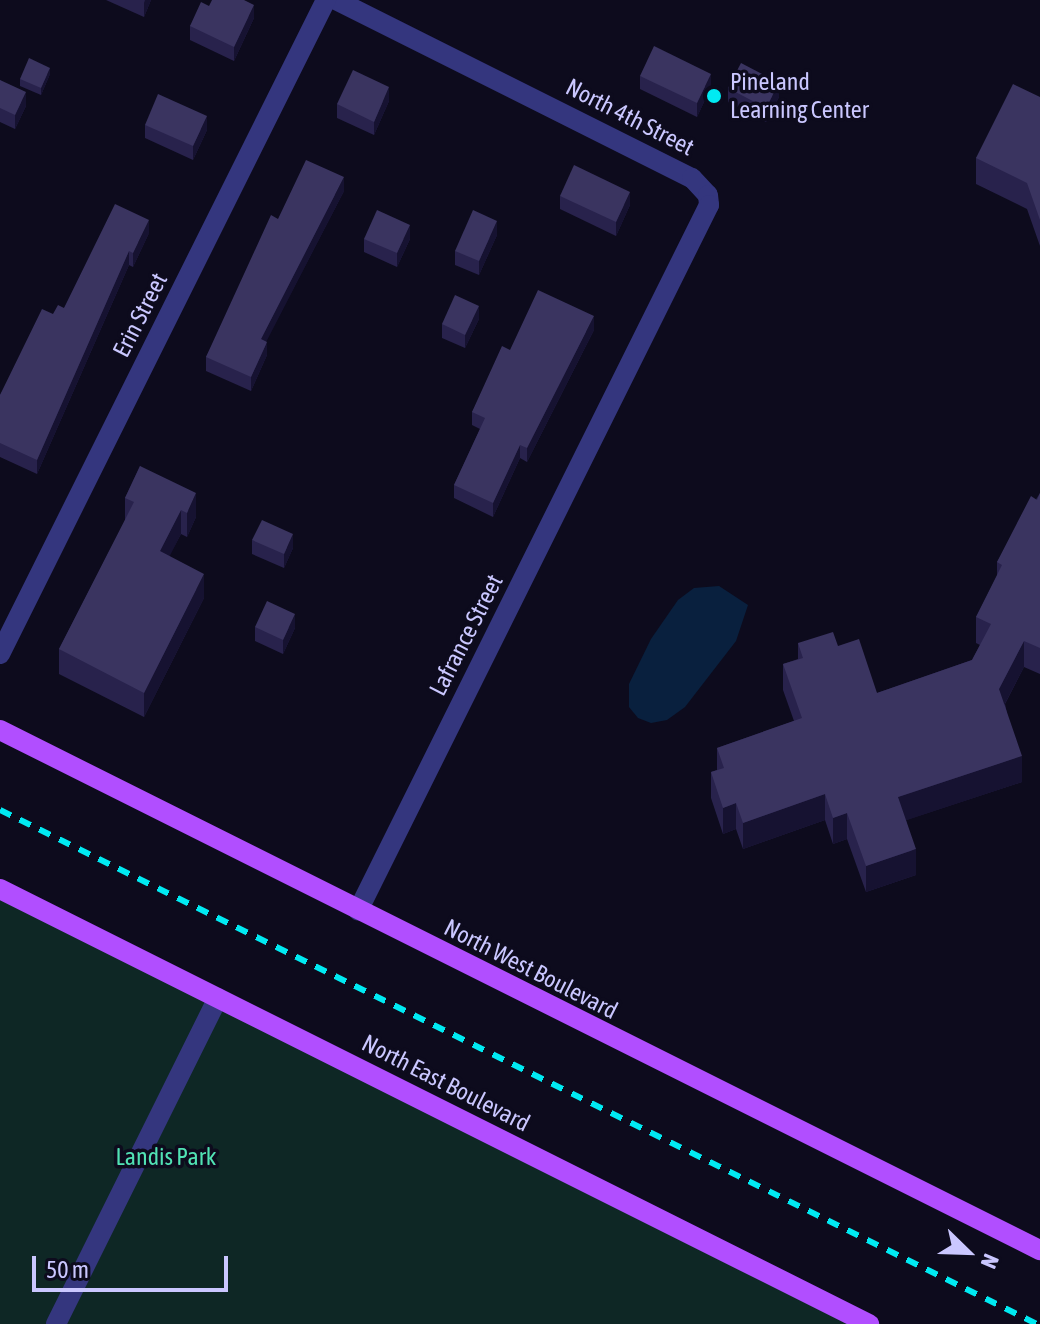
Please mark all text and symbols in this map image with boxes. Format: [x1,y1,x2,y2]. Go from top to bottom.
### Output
place label: Pineland Learning Center [730,68,869,124]
street label: North 4th Street [561,72,699,162]
marker: Pineland Learning Center [705,87,723,105]
street label: Erin Street [107,268,173,362]
street label: Lafrance Street [423,570,509,700]
street label: North West Boulevard [440,913,622,1025]
street label: North East Boulevard [357,1028,535,1138]
park label: Landis Park [116,1143,216,1171]
north arrow [928,1212,1008,1292]
scale bar [36,1240,232,1290]
text: N [976,1250,1005,1272]
text: 50 m [46,1256,89,1283]

